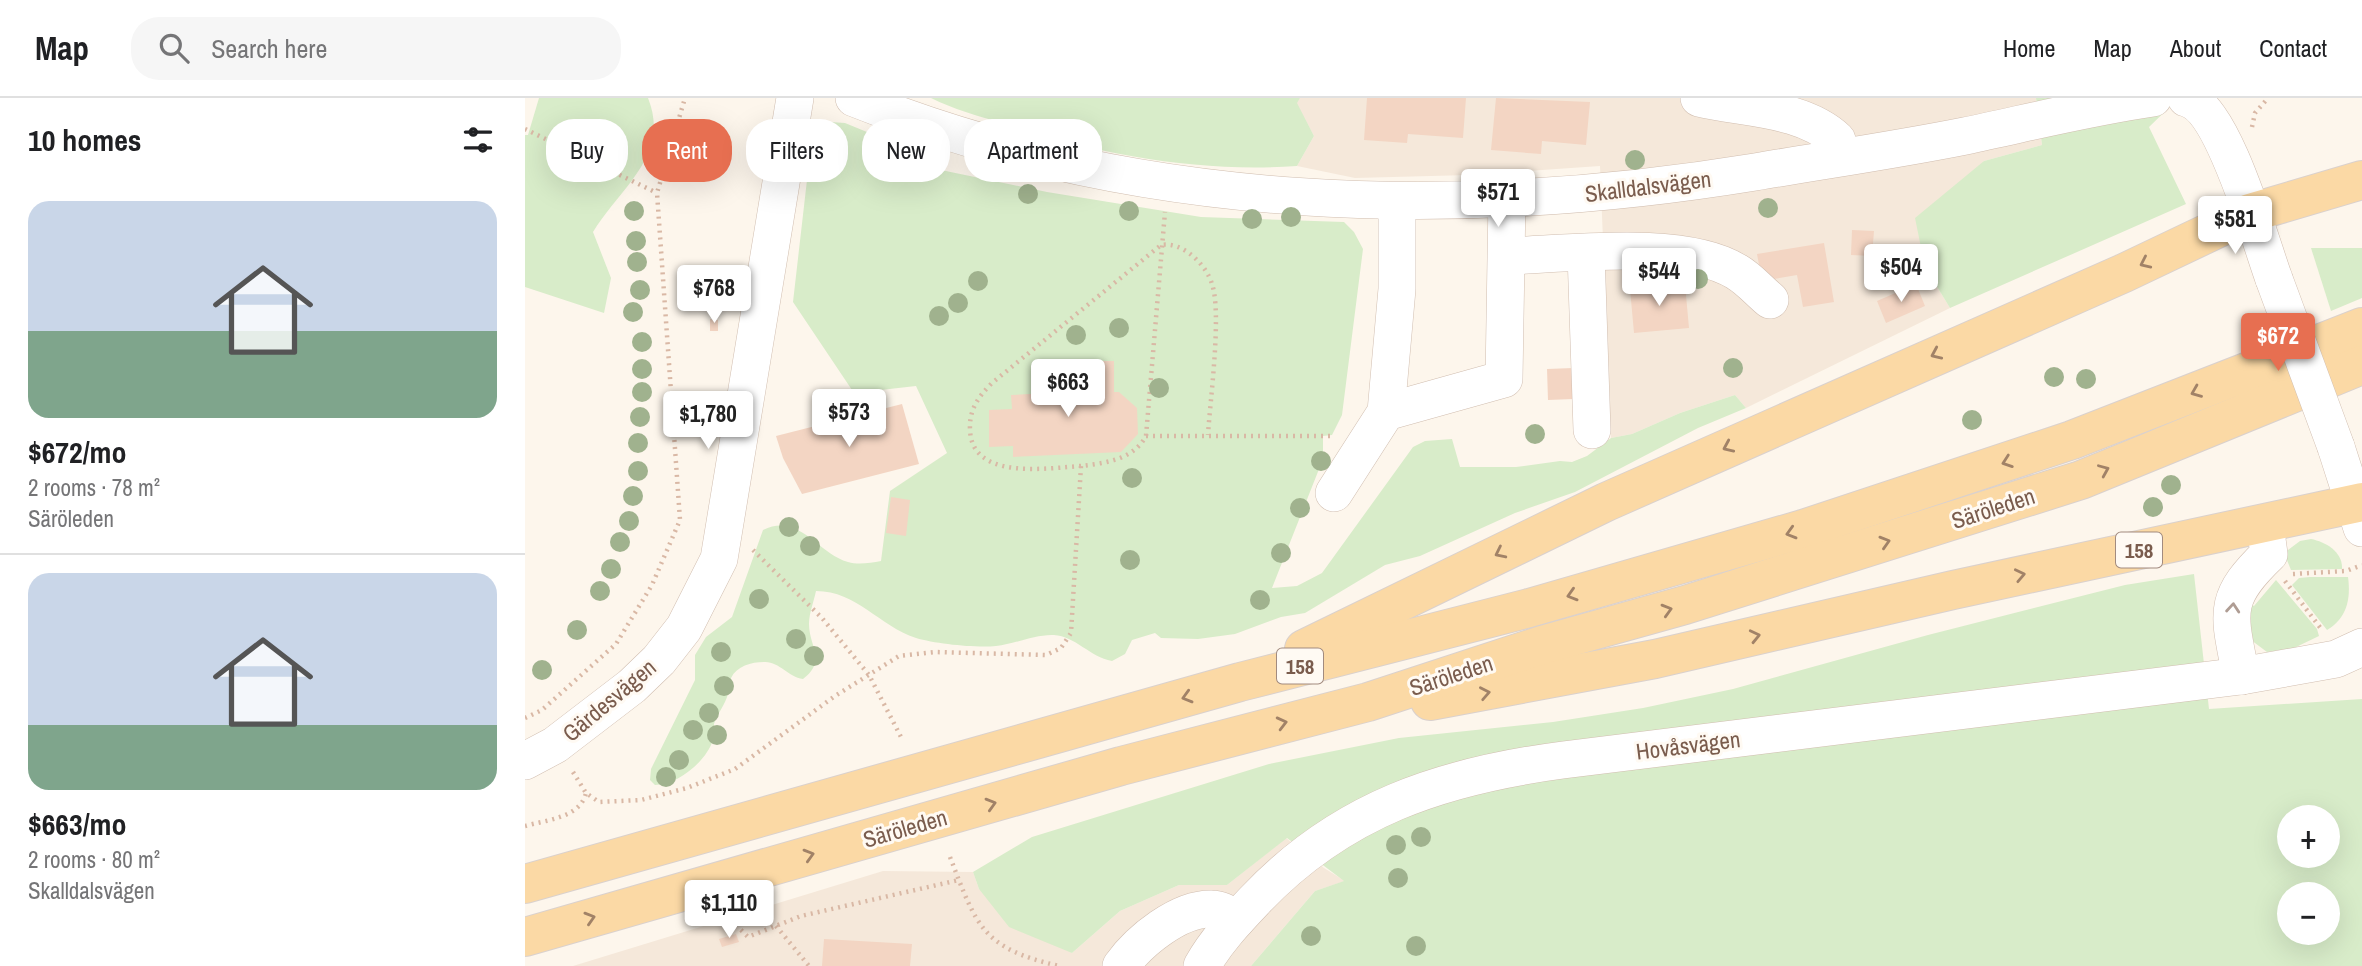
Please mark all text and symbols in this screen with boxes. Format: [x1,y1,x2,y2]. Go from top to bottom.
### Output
search box [131,17,621,80]
text: Map [35,26,89,70]
icon: search [155,29,193,67]
text: Search here [211,31,327,66]
text: Home [2003,32,2055,64]
text: Map [2093,32,2132,64]
text: About [2170,32,2221,64]
text: Contact [2259,32,2327,64]
chip: Buy [546,119,628,182]
chip: Rent [642,119,732,182]
chip: Filters [746,119,848,182]
chip: New [862,119,950,182]
chip: Apartment [964,119,1102,182]
text: 10 homes [28,120,142,160]
icon: filters [459,121,497,159]
street label: Skalldalsvägen [1583,163,1713,209]
pin: $571 [1457,170,1539,229]
text: $571 [1477,176,1519,207]
pin: $581 [2194,197,2276,256]
text: $581 [2214,203,2256,234]
pin: $504 [1860,244,1942,304]
icon: home [200,247,326,373]
pin: $544 [1618,248,1700,308]
text: $504 [1880,251,1922,282]
text: $544 [1638,255,1680,286]
one-way arrow [2139,255,2152,269]
pin: $768 [673,266,755,325]
text: $768 [693,272,735,303]
pin: $672 [2237,314,2319,373]
text: $672 [2257,320,2299,351]
one-way arrow [1931,346,1943,360]
pin: $663 [1027,360,1109,419]
text: $663 [1047,366,1089,397]
one-way arrow [2191,384,2203,398]
pin: $573 [808,390,890,449]
pin: $1,780 [651,392,765,451]
text: $573 [828,396,870,427]
text: $1,780 [679,398,737,429]
text: $672/mo [28,432,126,472]
one-way arrow [1723,439,1735,453]
one-way arrow [2002,454,2014,468]
one-way arrow [2097,465,2109,479]
text: 2 rooms · 78 m² [28,472,160,503]
street label: Säröleden [1947,480,2039,536]
text: Säröleden [28,503,114,534]
one-way arrow [1785,525,1797,539]
road number: 158 [2116,532,2162,568]
one-way arrow [1878,536,1890,551]
one-way arrow [1495,545,1507,559]
one-way arrow [2014,569,2026,584]
one-way arrow [1567,587,1579,602]
one-way arrow [1661,603,1673,618]
one-way arrow [2225,603,2240,614]
icon: home [200,619,326,745]
one-way arrow [1749,630,1761,645]
street label: Säröleden [1405,647,1497,703]
road number: 158 [1277,648,1323,684]
street label: Gärdesvägen [556,652,662,748]
one-way arrow [1478,686,1490,701]
one-way arrow [1181,689,1193,703]
one-way arrow [1276,716,1288,731]
street label: Hovåsvägen [1634,723,1742,767]
one-way arrow [985,798,997,812]
street label: Säröleden [859,801,951,855]
text: $663/mo [28,804,126,844]
map controls [2277,805,2340,945]
button: + [2277,805,2340,868]
text: 2 rooms · 80 m² [28,844,160,875]
one-way arrow [803,848,815,863]
text: Skalldalsvägen [28,875,155,906]
pin: $1,110 [672,880,786,940]
button: − [2277,882,2340,945]
text: $1,110 [701,887,757,918]
one-way arrow [584,911,596,926]

